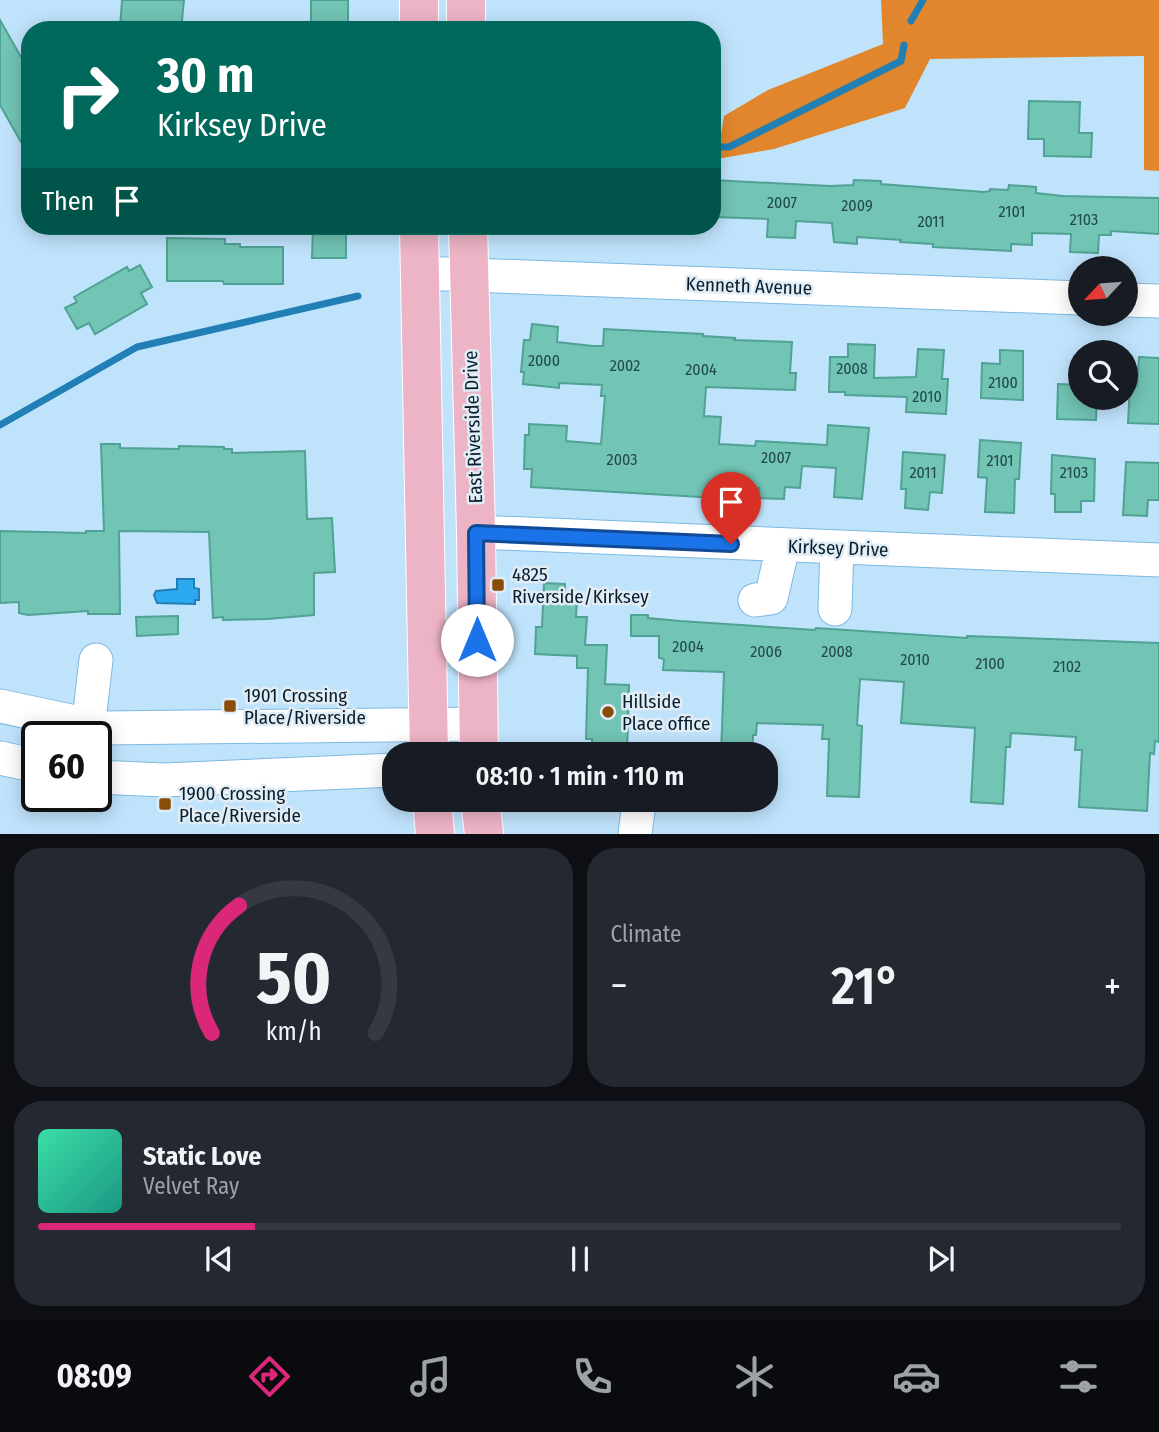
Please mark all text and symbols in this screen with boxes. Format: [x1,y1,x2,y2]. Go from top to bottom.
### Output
text: 30 m [157,46,255,105]
icon: right [42,49,133,140]
text: Kirksey Drive [157,106,327,144]
icon: arrive [108,182,146,220]
text: Then [42,186,94,217]
house number: 2007 [767,193,797,212]
house number: 2009 [841,196,873,215]
house number: 2101 [998,202,1026,221]
house number: 2103 [1070,210,1098,229]
house number: 2011 [917,212,945,231]
north arrow [1068,256,1138,326]
map controls [1068,256,1138,410]
street label: Kenneth Avenue [685,272,813,300]
button: search [1068,340,1138,410]
street label: East Riverside Drive [459,350,487,504]
house number: 2000 [528,351,560,370]
house number: 2002 [610,356,640,375]
house number: 2008 [836,359,868,378]
house number: 2004 [685,360,717,379]
house number: 2100 [988,373,1018,392]
house number: 2010 [912,387,942,406]
house number: 2007 [761,448,791,467]
house number: 2003 [607,450,637,469]
house number: 2101 [986,451,1014,470]
house number: 2011 [909,463,937,482]
house number: 2103 [1060,463,1088,482]
pin [701,472,761,544]
icon: arrive [712,483,750,521]
street label: Kirksey Drive [787,535,889,561]
place label: 4825 Riverside/Kirksey [512,563,649,608]
marker: 4825 Riverside/Kirksey [490,577,506,593]
position arrow [440,603,514,677]
house number: 2004 [672,637,704,656]
house number: 2006 [750,642,782,661]
house number: 2008 [821,642,853,661]
house number: 2010 [900,650,930,669]
house number: 2100 [975,654,1005,673]
house number: 2102 [1053,657,1081,676]
place label: 1901 Crossing Place/Riverside [244,684,366,729]
place label: Hillside Place office [622,690,711,735]
marker: 1901 Crossing Place/Riverside [222,698,238,714]
marker: Hillside Place office [600,704,616,720]
speed limit sign: 60 [21,721,112,812]
text: 08:10 · 1 min · 110 m [476,761,684,792]
place label: 1900 Crossing Place/Riverside [179,782,301,827]
marker: 1900 Crossing Place/Riverside [157,796,173,812]
text: Climate [611,920,681,948]
text: 50 [256,936,331,1023]
text: 21° [831,955,900,1018]
text: − [611,963,628,1009]
text: + [1104,963,1121,1009]
text: km/h [265,1017,321,1047]
text: Static Love [143,1141,261,1172]
text: Velvet Ray [143,1172,239,1200]
icon: previous [200,1240,238,1278]
icon: pause [561,1240,599,1278]
icon: next [922,1240,960,1278]
icon: directions [245,1352,294,1401]
icon: music [406,1352,455,1401]
icon: phone [568,1352,617,1401]
icon: climate [730,1352,779,1401]
icon: car [892,1352,941,1401]
icon: filters [1054,1352,1103,1401]
text: 08:09 [56,1357,132,1395]

